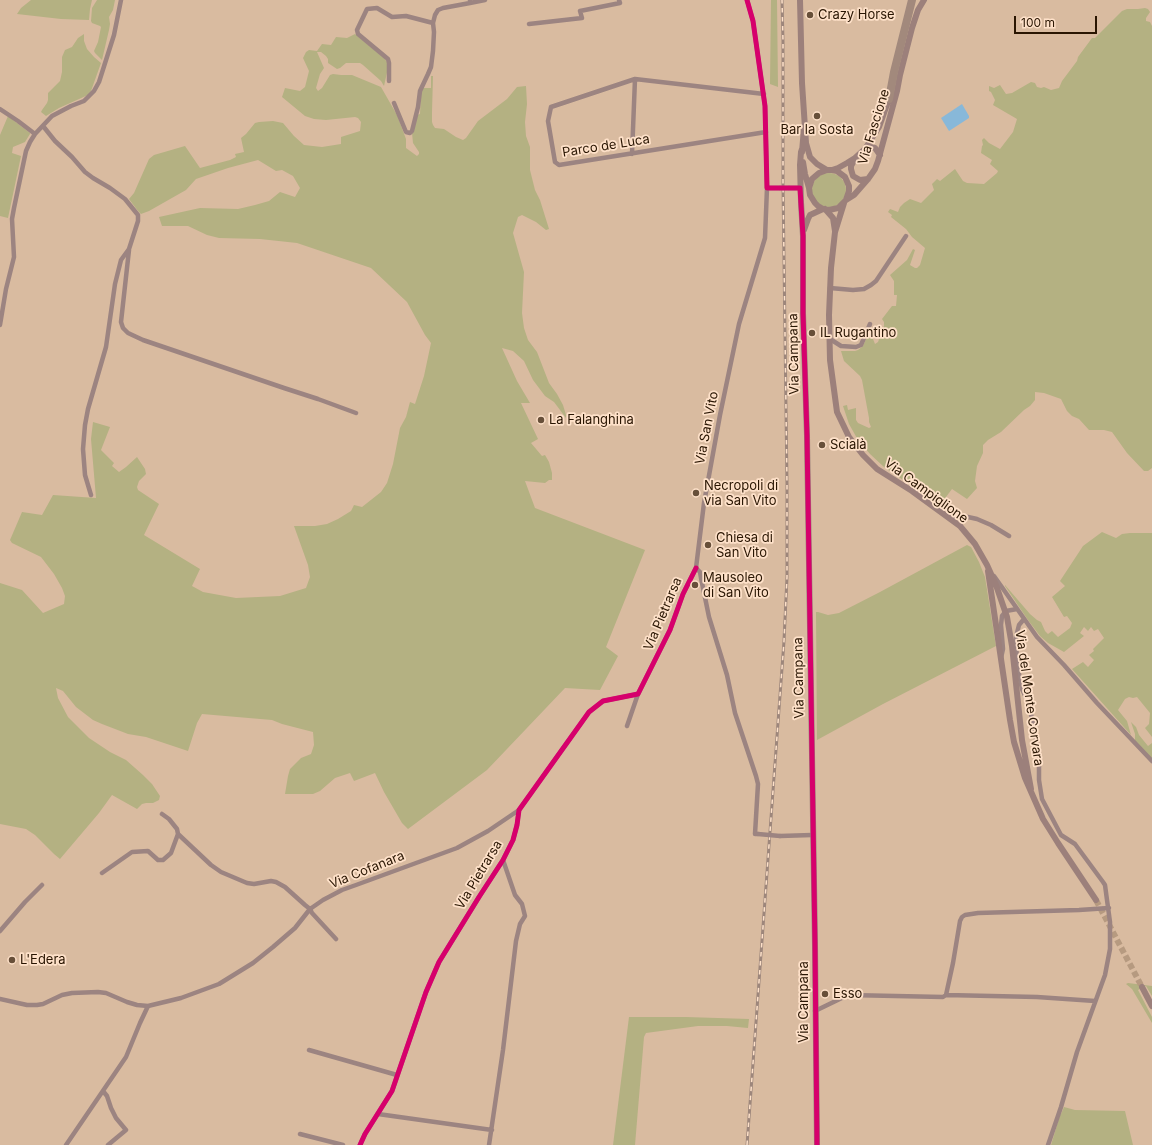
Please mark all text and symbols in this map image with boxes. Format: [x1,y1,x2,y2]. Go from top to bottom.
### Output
place label: Crazy Horse [818,7,895,23]
scale bar [1016,8,1099,34]
marker: Crazy Horse [805,10,815,20]
text: 100 m [1021,15,1055,30]
street label: Via Fascione [855,87,893,167]
marker: Bar la Sosta [812,111,822,121]
place label: Bar la Sosta [780,122,854,138]
street label: Parco de Luca [561,131,651,161]
street label: Via Campana [785,313,803,395]
place label: IL Rugantino [820,325,896,341]
marker: IL Rugantino [807,328,817,338]
street label: Via San Vito [692,390,722,466]
place label: La Falanghina [549,412,634,428]
marker: La Falanghina [536,415,546,425]
place label: Scialà [830,437,867,453]
marker: Scialà [817,440,827,450]
street label: Via Campiglione [881,455,971,527]
place label: Necropoli di via San Vito [704,478,778,509]
marker: Necropoli di via San Vito [691,488,701,498]
place label: Chiesa di San Vito [716,530,773,561]
marker: Chiesa di San Vito [703,540,713,550]
place label: Mausoleo di San Vito [703,570,769,601]
street label: Via Pietrarsa [641,575,685,653]
marker: Mausoleo di San Vito [690,580,700,590]
street label: Via del Monte Corvara [1012,629,1046,767]
street label: Via Campana [790,637,808,719]
street label: Via Pietrarsa [452,838,506,912]
street label: Via Cofanara [327,848,407,892]
place label: L'Edera [20,952,66,968]
marker: L'Edera [7,955,17,965]
street label: Via Campana [796,961,812,1043]
place label: Esso [833,986,862,1002]
marker: Esso [820,989,830,999]

